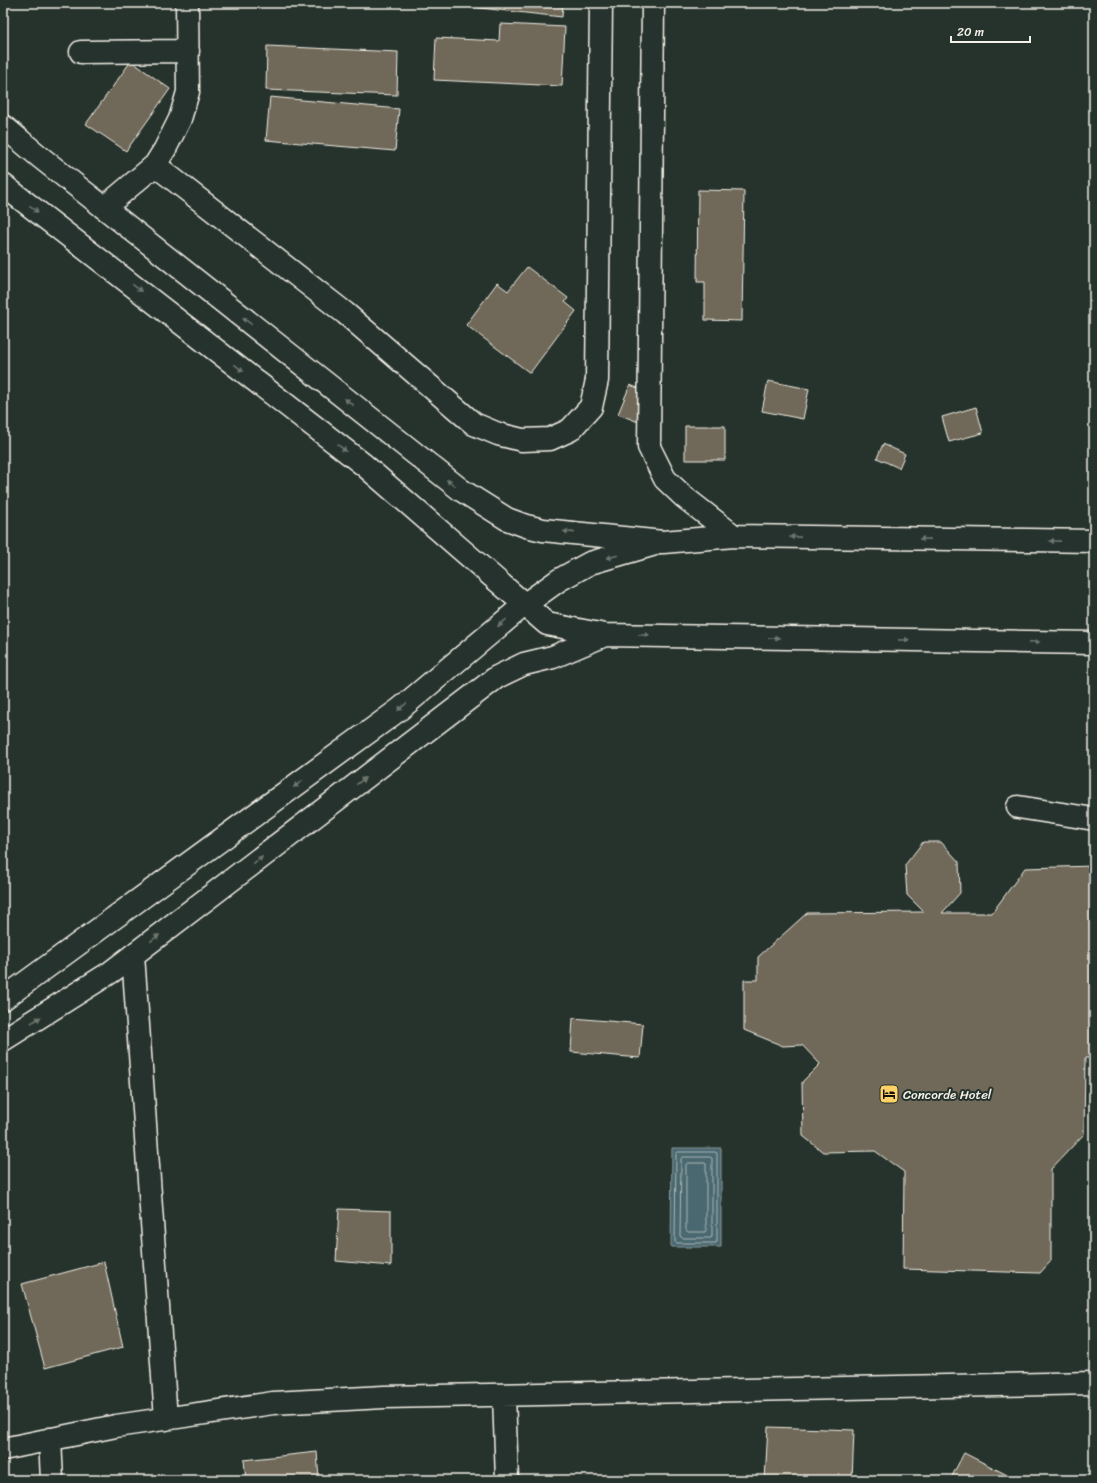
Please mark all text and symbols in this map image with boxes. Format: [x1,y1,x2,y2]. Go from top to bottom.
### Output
scale bar [951,18,1030,44]
text: 20 m [957,21,984,43]
one-way arrow [28,204,39,213]
one-way arrow [131,284,142,293]
one-way arrow [242,317,253,326]
one-way arrow [234,364,245,372]
one-way arrow [344,398,355,406]
one-way arrow [336,443,347,452]
one-way arrow [446,478,457,487]
one-way arrow [563,529,575,536]
one-way arrow [789,533,801,540]
one-way arrow [918,536,931,542]
one-way arrow [1048,538,1061,544]
one-way arrow [606,554,618,560]
one-way arrow [497,619,507,628]
one-way arrow [638,632,650,639]
one-way arrow [768,634,780,641]
one-way arrow [898,636,910,643]
one-way arrow [1028,638,1040,645]
one-way arrow [397,702,408,711]
one-way arrow [356,776,367,785]
one-way arrow [292,780,303,788]
one-way arrow [253,856,263,864]
one-way arrow [149,934,160,943]
one-way arrow [30,1016,42,1023]
hotel icon: Concorde Hotel [878,1083,900,1105]
place label: Concorde Hotel [903,1083,992,1106]

